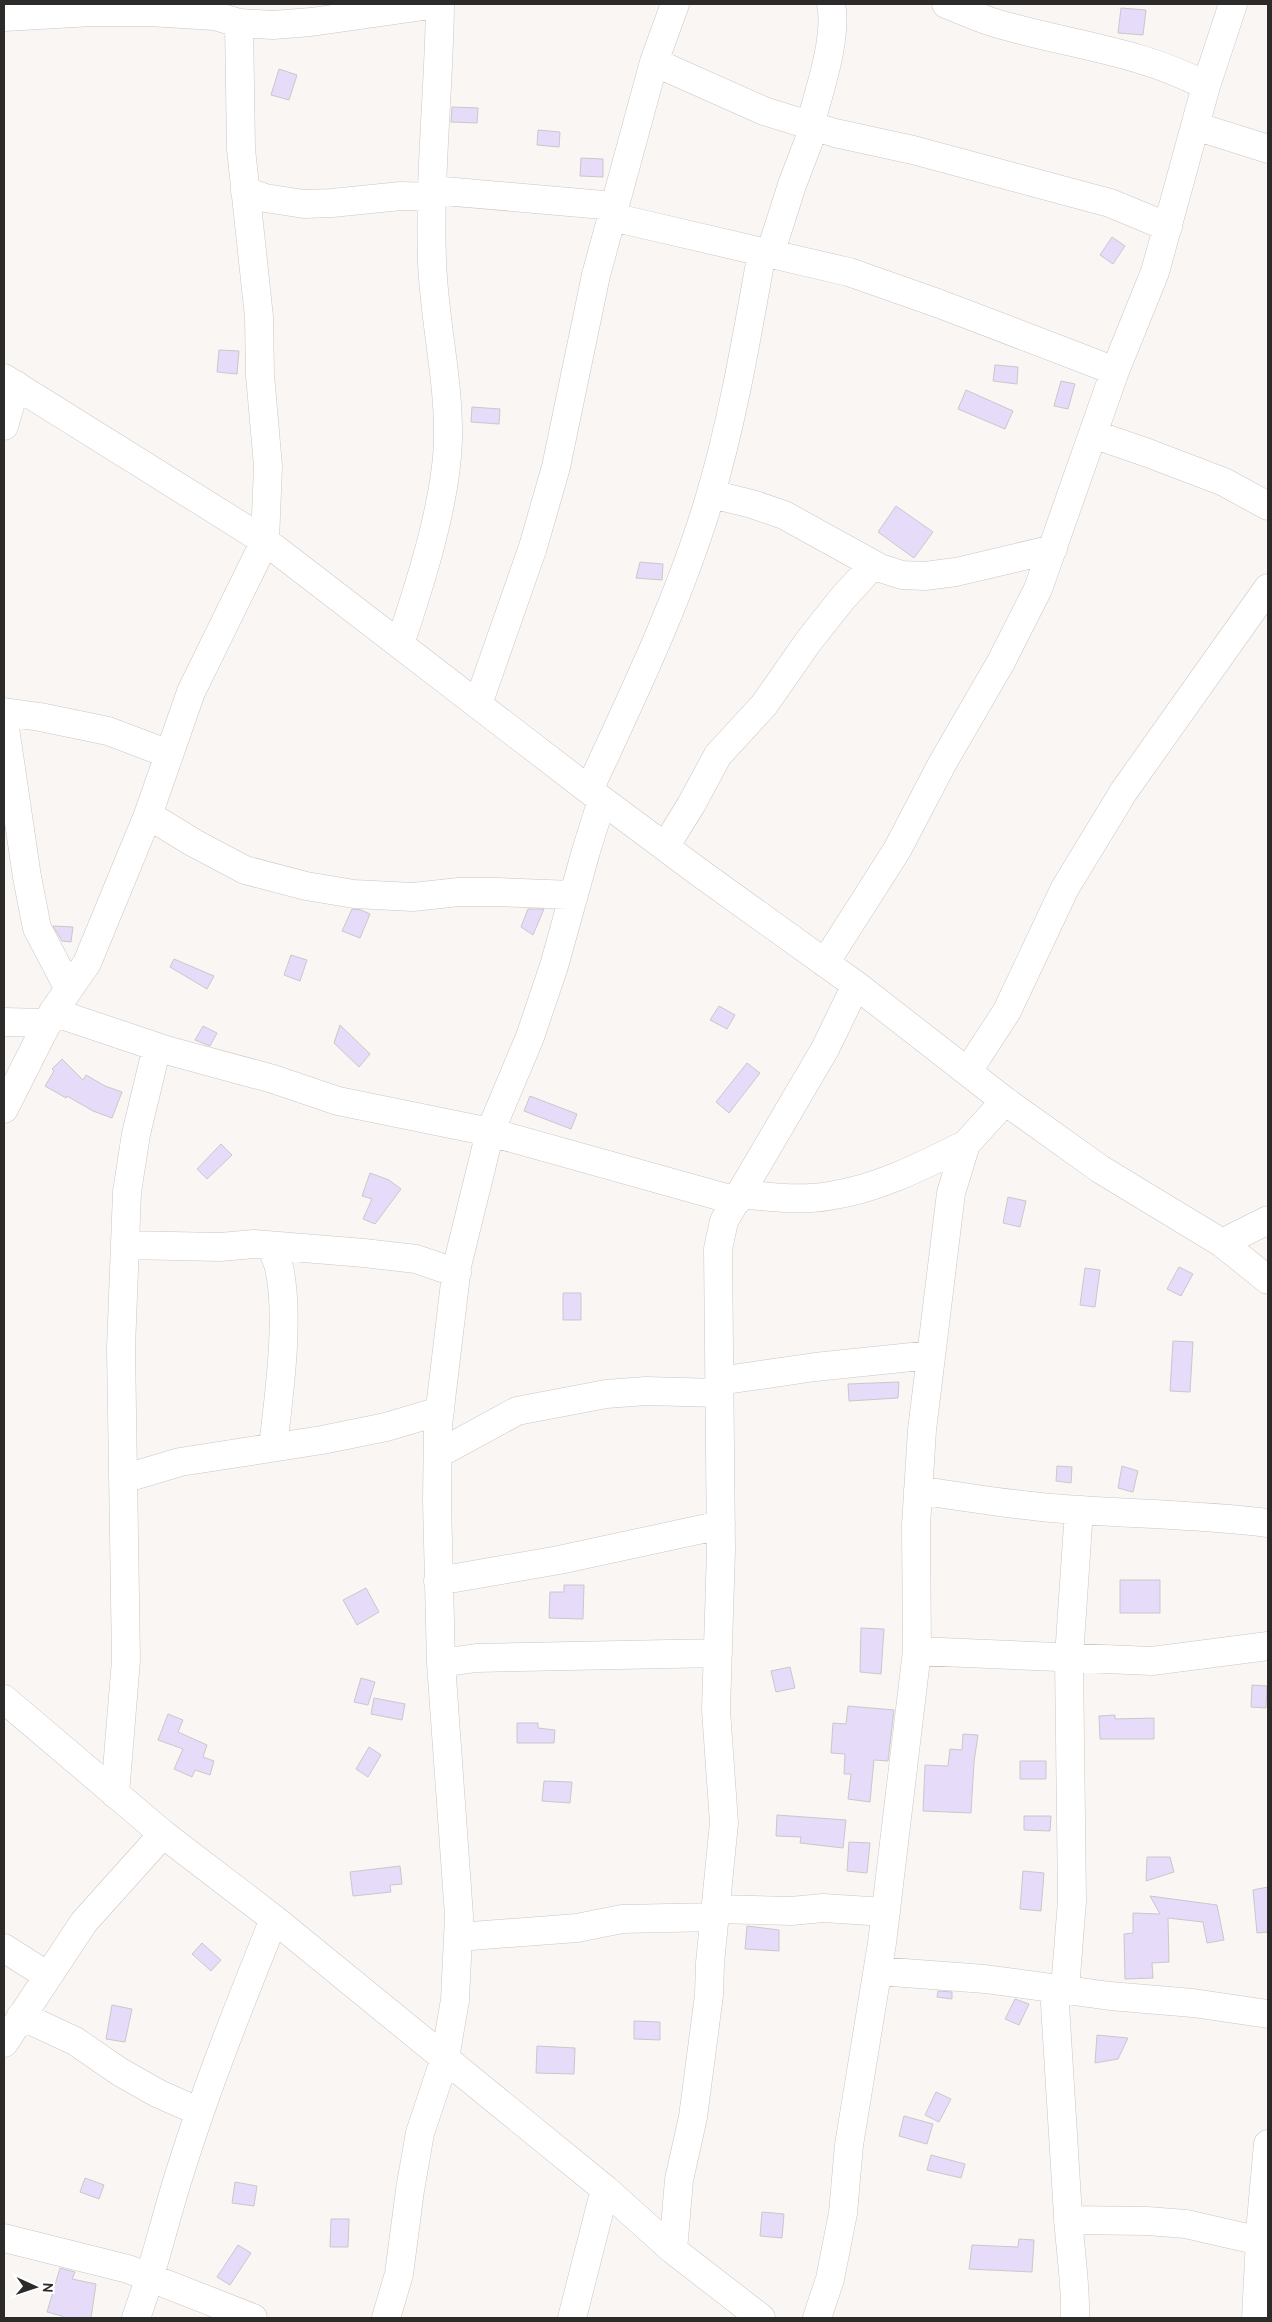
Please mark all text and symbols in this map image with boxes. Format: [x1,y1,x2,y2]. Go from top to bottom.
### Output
north arrow [10,2262,60,2312]
text: N [39,2282,57,2293]

